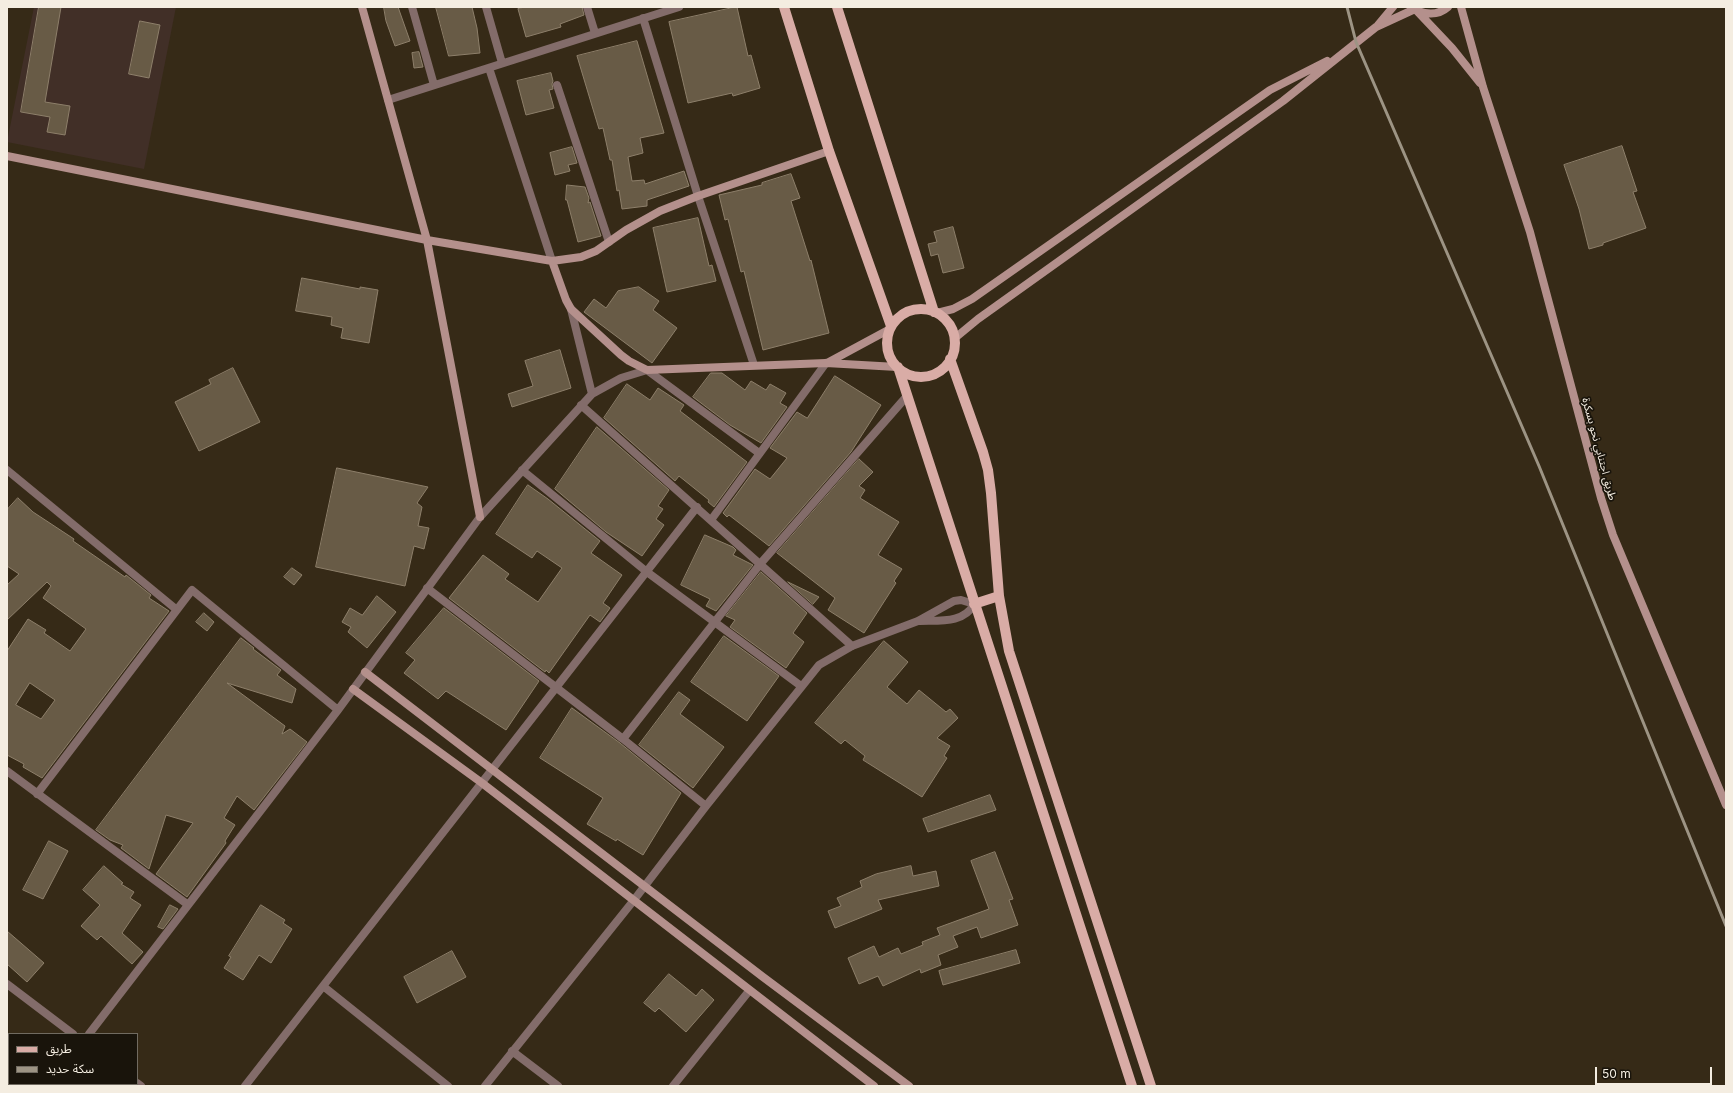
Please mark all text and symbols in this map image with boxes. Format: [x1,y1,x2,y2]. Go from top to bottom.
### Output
street label: طريق اجتنابي نحو بسكرة [1579,396,1619,502]
legend [8,1033,138,1085]
text: طريق [46,1041,72,1056]
scale bar [1597,1059,1714,1085]
text: سكة حديد [46,1061,94,1076]
text: 50 m [1602,1066,1631,1081]

